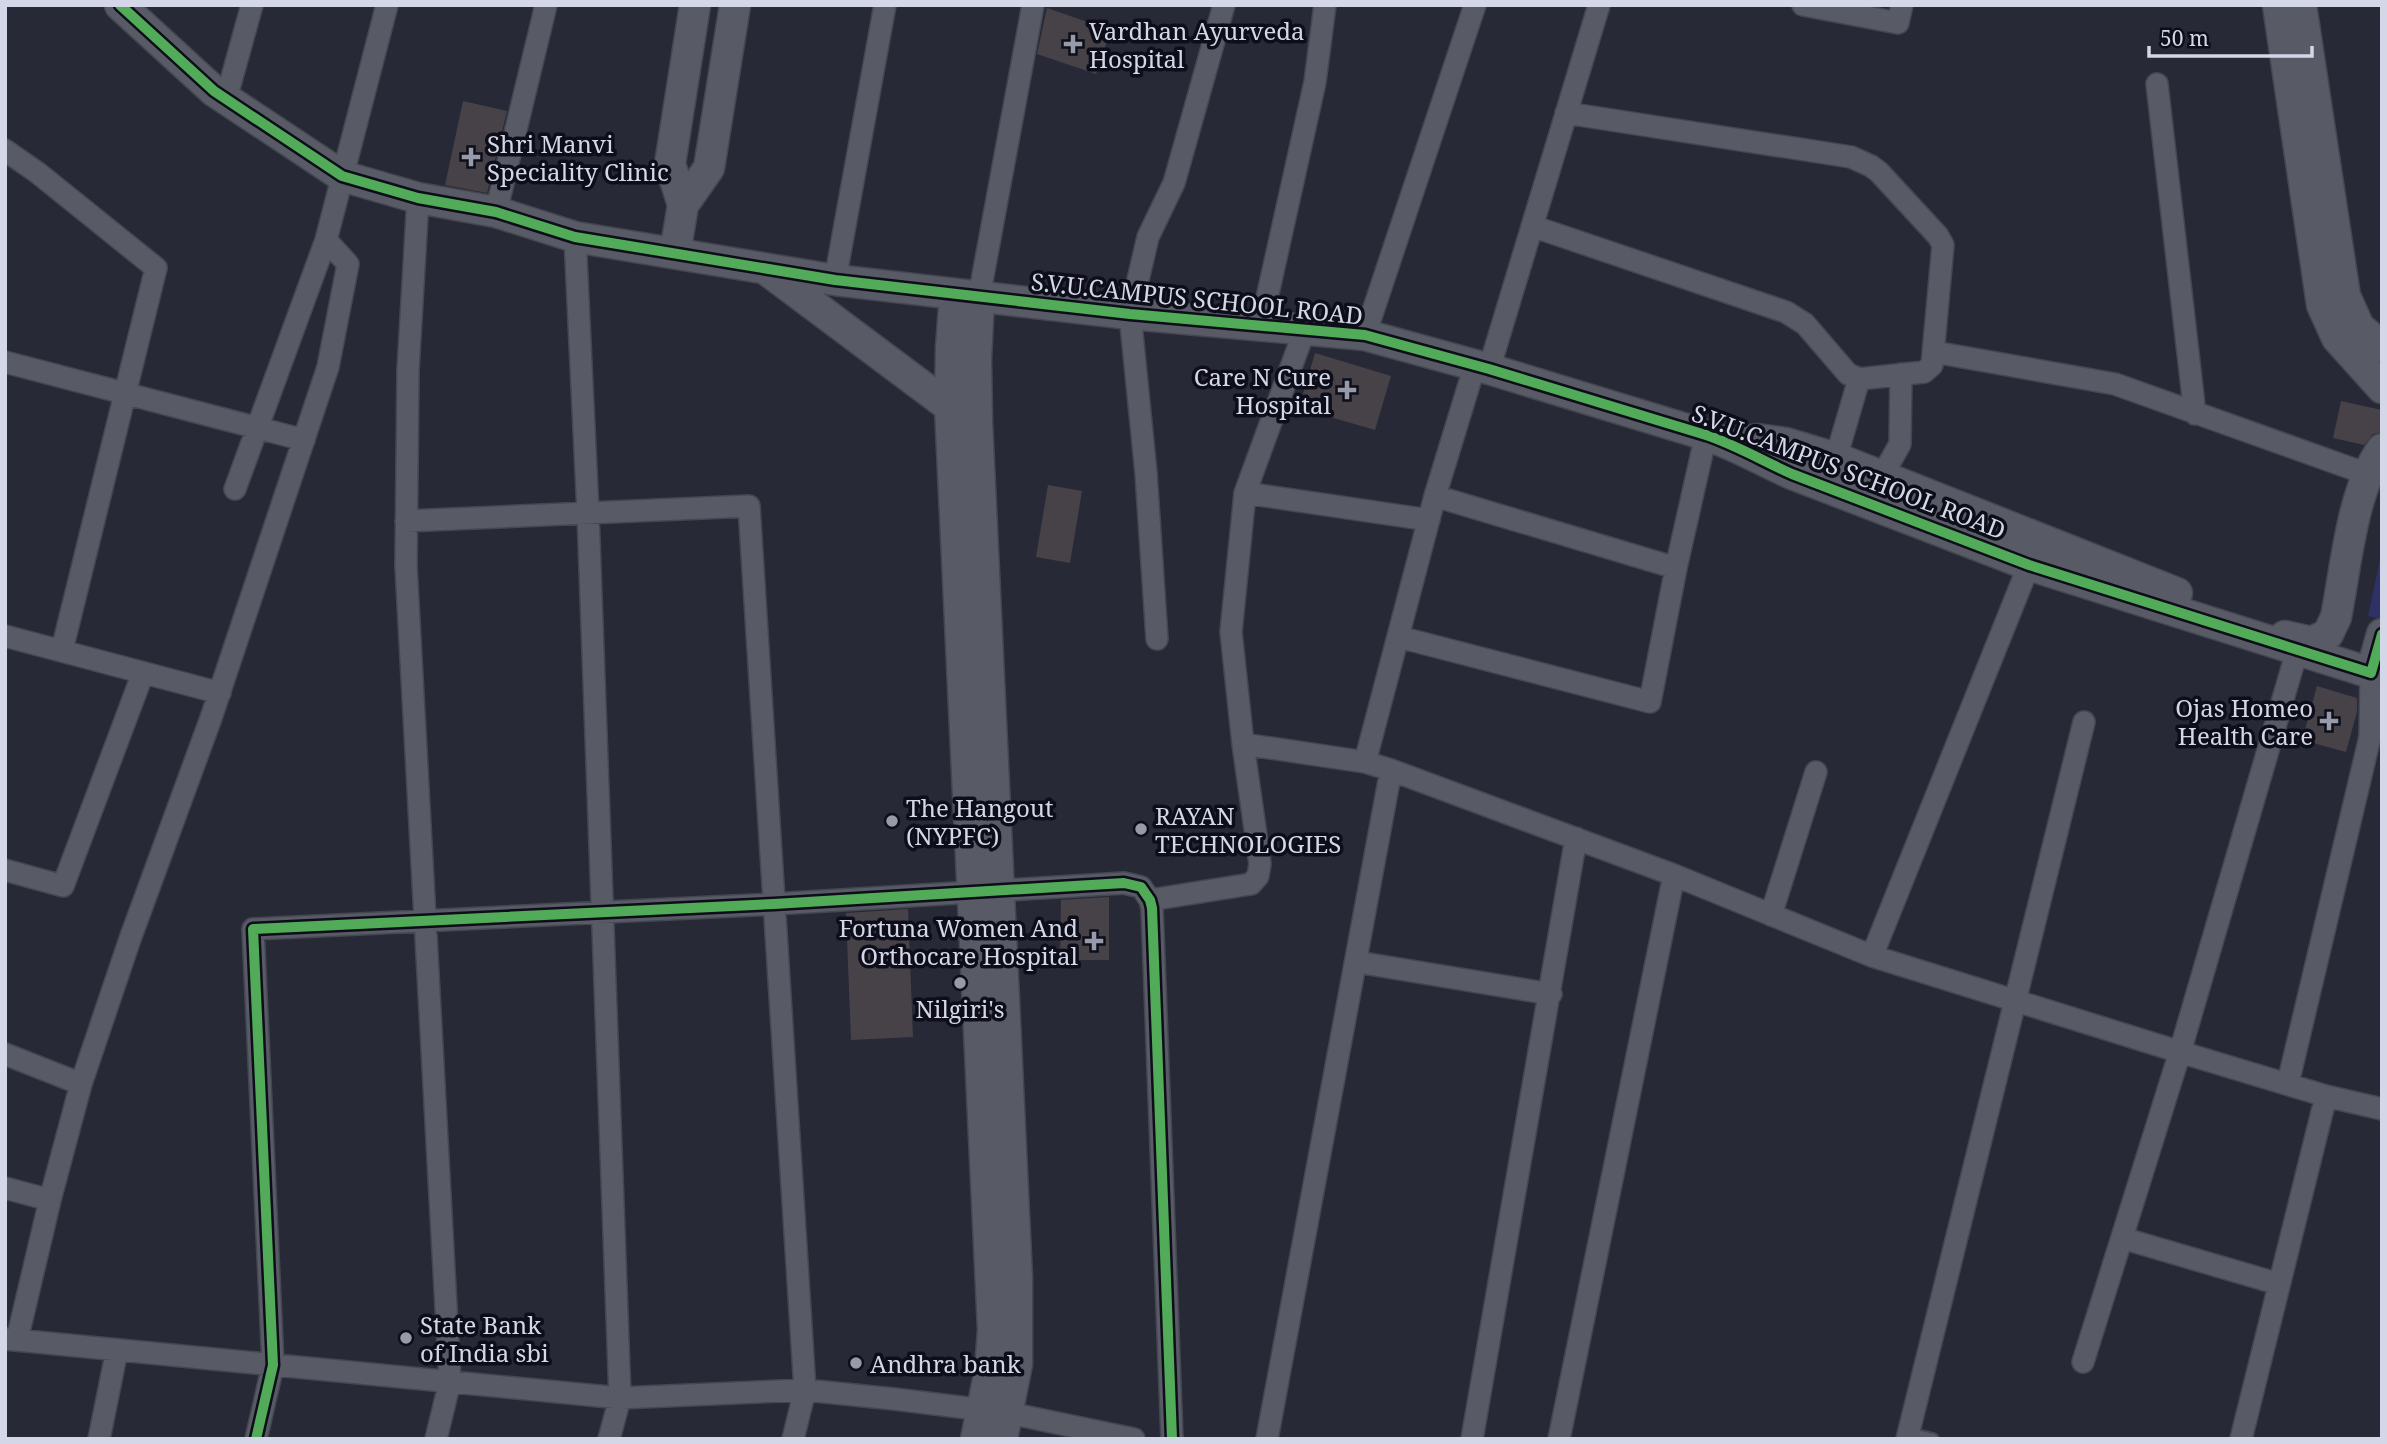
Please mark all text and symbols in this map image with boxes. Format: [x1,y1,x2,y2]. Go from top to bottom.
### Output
place label: Vardhan Ayurveda Hospital [1089,14,1305,75]
scale bar [2149,14,2312,58]
text: 50 m [2160,24,2209,52]
marker: Vardhan Ayurveda Hospital [1063,34,1083,54]
place label: Shri Manvi Speciality Clinic [487,127,669,188]
marker: Shri Manvi Speciality Clinic [461,147,481,167]
street label: S.V.U.CAMPUS SCHOOL ROAD [1029,264,1365,332]
place label: Care N Cure Hospital [1194,360,1332,421]
marker: Care N Cure Hospital [1337,380,1357,400]
street label: S.V.U.CAMPUS SCHOOL ROAD [1687,396,2011,546]
place label: Ojas Homeo Health Care [2175,691,2313,752]
marker: Ojas Homeo Health Care [2319,711,2339,731]
place label: The Hangout (NYPFC) [906,791,1054,852]
place label: RAYAN TECHNOLOGIES [1155,799,1341,860]
marker: The Hangout (NYPFC) [884,813,900,829]
marker: RAYAN TECHNOLOGIES [1133,821,1149,837]
place label: Fortuna Women And Orthocare Hospital [839,911,1079,972]
marker: Fortuna Women And Orthocare Hospital [1084,931,1104,951]
marker: Nilgiri's [952,975,968,991]
place label: Nilgiri's [915,992,1005,1025]
place label: State Bank of India sbi [420,1308,549,1369]
marker: State Bank of India sbi [398,1330,414,1346]
place label: Andhra bank [870,1347,1022,1380]
marker: Andhra bank [848,1355,864,1371]

